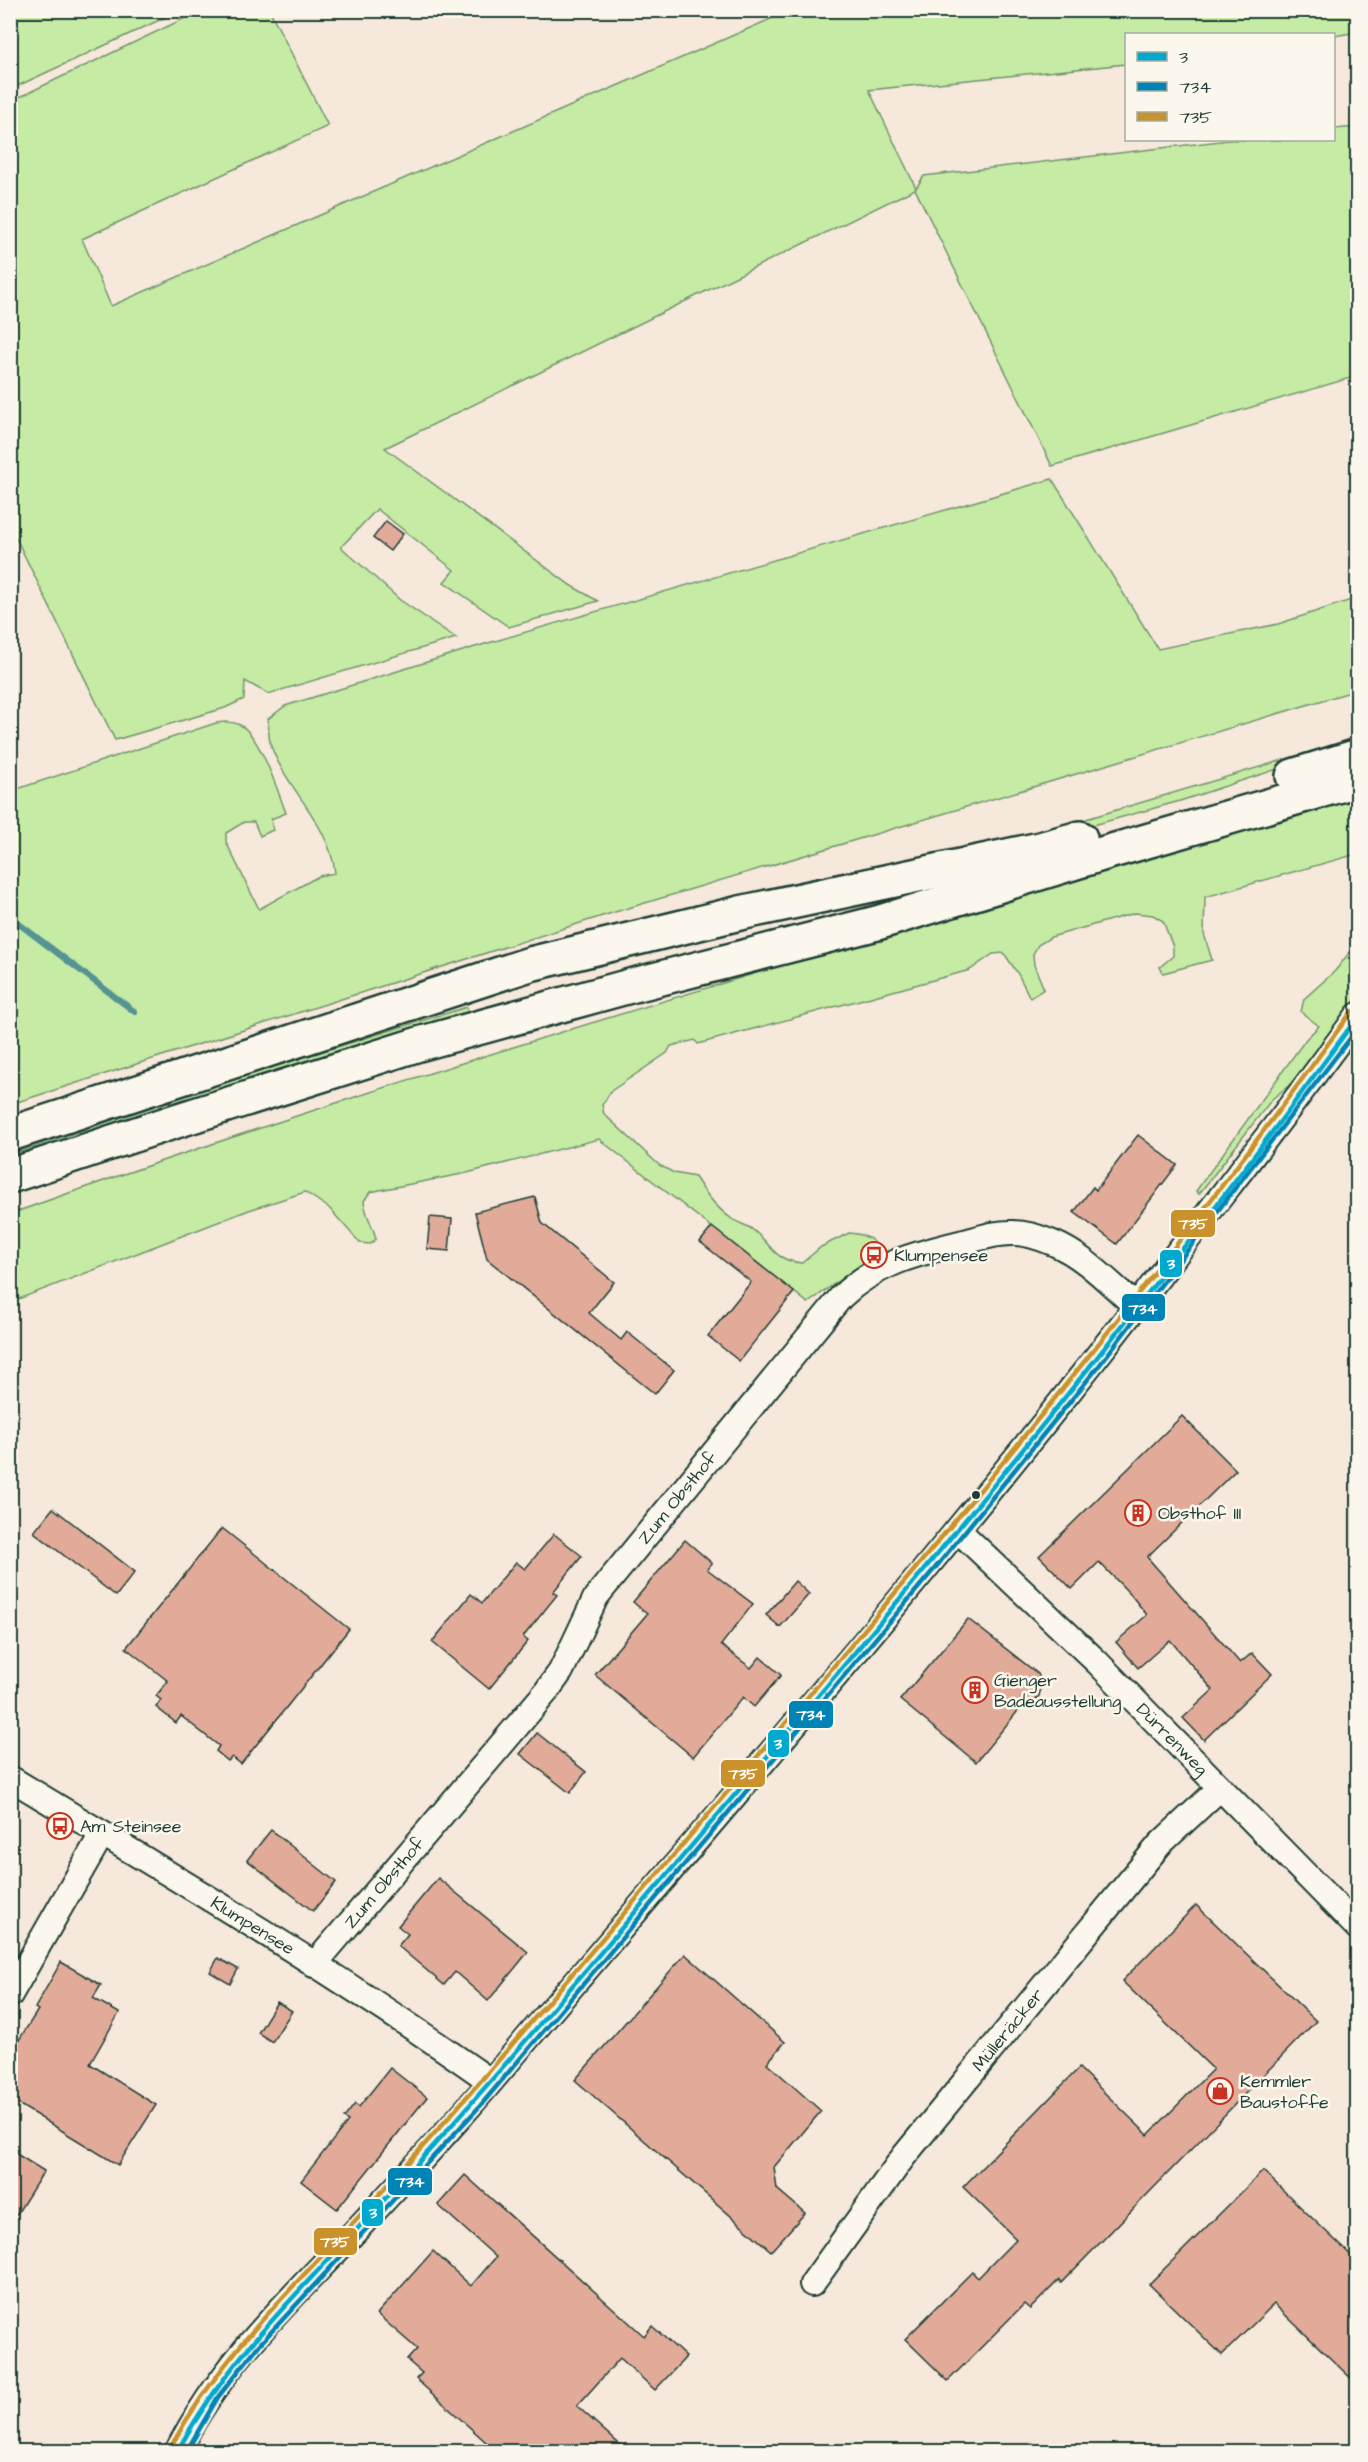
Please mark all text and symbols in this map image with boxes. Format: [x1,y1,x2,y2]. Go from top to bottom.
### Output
legend [1125,33,1335,141]
text: 3 [1179,45,1188,70]
text: 734 [1179,75,1211,100]
text: 735 [1179,105,1212,130]
line badge: 735 [1170,1209,1216,1238]
text: 735 [1177,1213,1208,1235]
bus stop icon: Klumpensee [859,1240,889,1270]
place label: Klumpensee [894,1243,988,1268]
line badge: 3 [1159,1249,1183,1278]
text: 3 [1166,1253,1176,1275]
line badge: 734 [1121,1293,1166,1322]
text: 734 [1128,1298,1158,1320]
street label: Zum Obsthof [632,1446,723,1550]
unlabelled marker [970,1489,982,1501]
building icon: Obsthof III [1123,1498,1153,1528]
place label: Obsthof III [1158,1501,1242,1526]
place label: Gienger Badeausstellung [994,1668,1121,1715]
building icon: Gienger Badeausstellung [960,1675,990,1705]
street label: Dürrenweg [1131,1697,1214,1782]
line badge: 734 [788,1700,834,1729]
text: 734 [796,1704,826,1726]
line badge: 3 [767,1729,790,1758]
text: 3 [773,1733,783,1755]
line badge: 735 [720,1759,766,1788]
text: 735 [727,1763,758,1785]
bus stop icon: Am Steinsee [45,1811,75,1841]
place label: Am Steinsee [80,1814,182,1839]
street label: Zum Obsthof [338,1832,431,1934]
street label: Klumpensee [206,1890,299,1961]
street label: Mülleräcker [966,1983,1050,2077]
place label: Kemmler Baustoffe [1240,2069,1329,2115]
shop icon: Kemmler Baustoffe [1205,2076,1235,2106]
line badge: 734 [387,2167,433,2196]
text: 734 [395,2171,425,2193]
line badge: 3 [361,2198,384,2227]
text: 3 [368,2202,378,2224]
line badge: 735 [313,2227,358,2256]
text: 735 [319,2231,350,2253]

